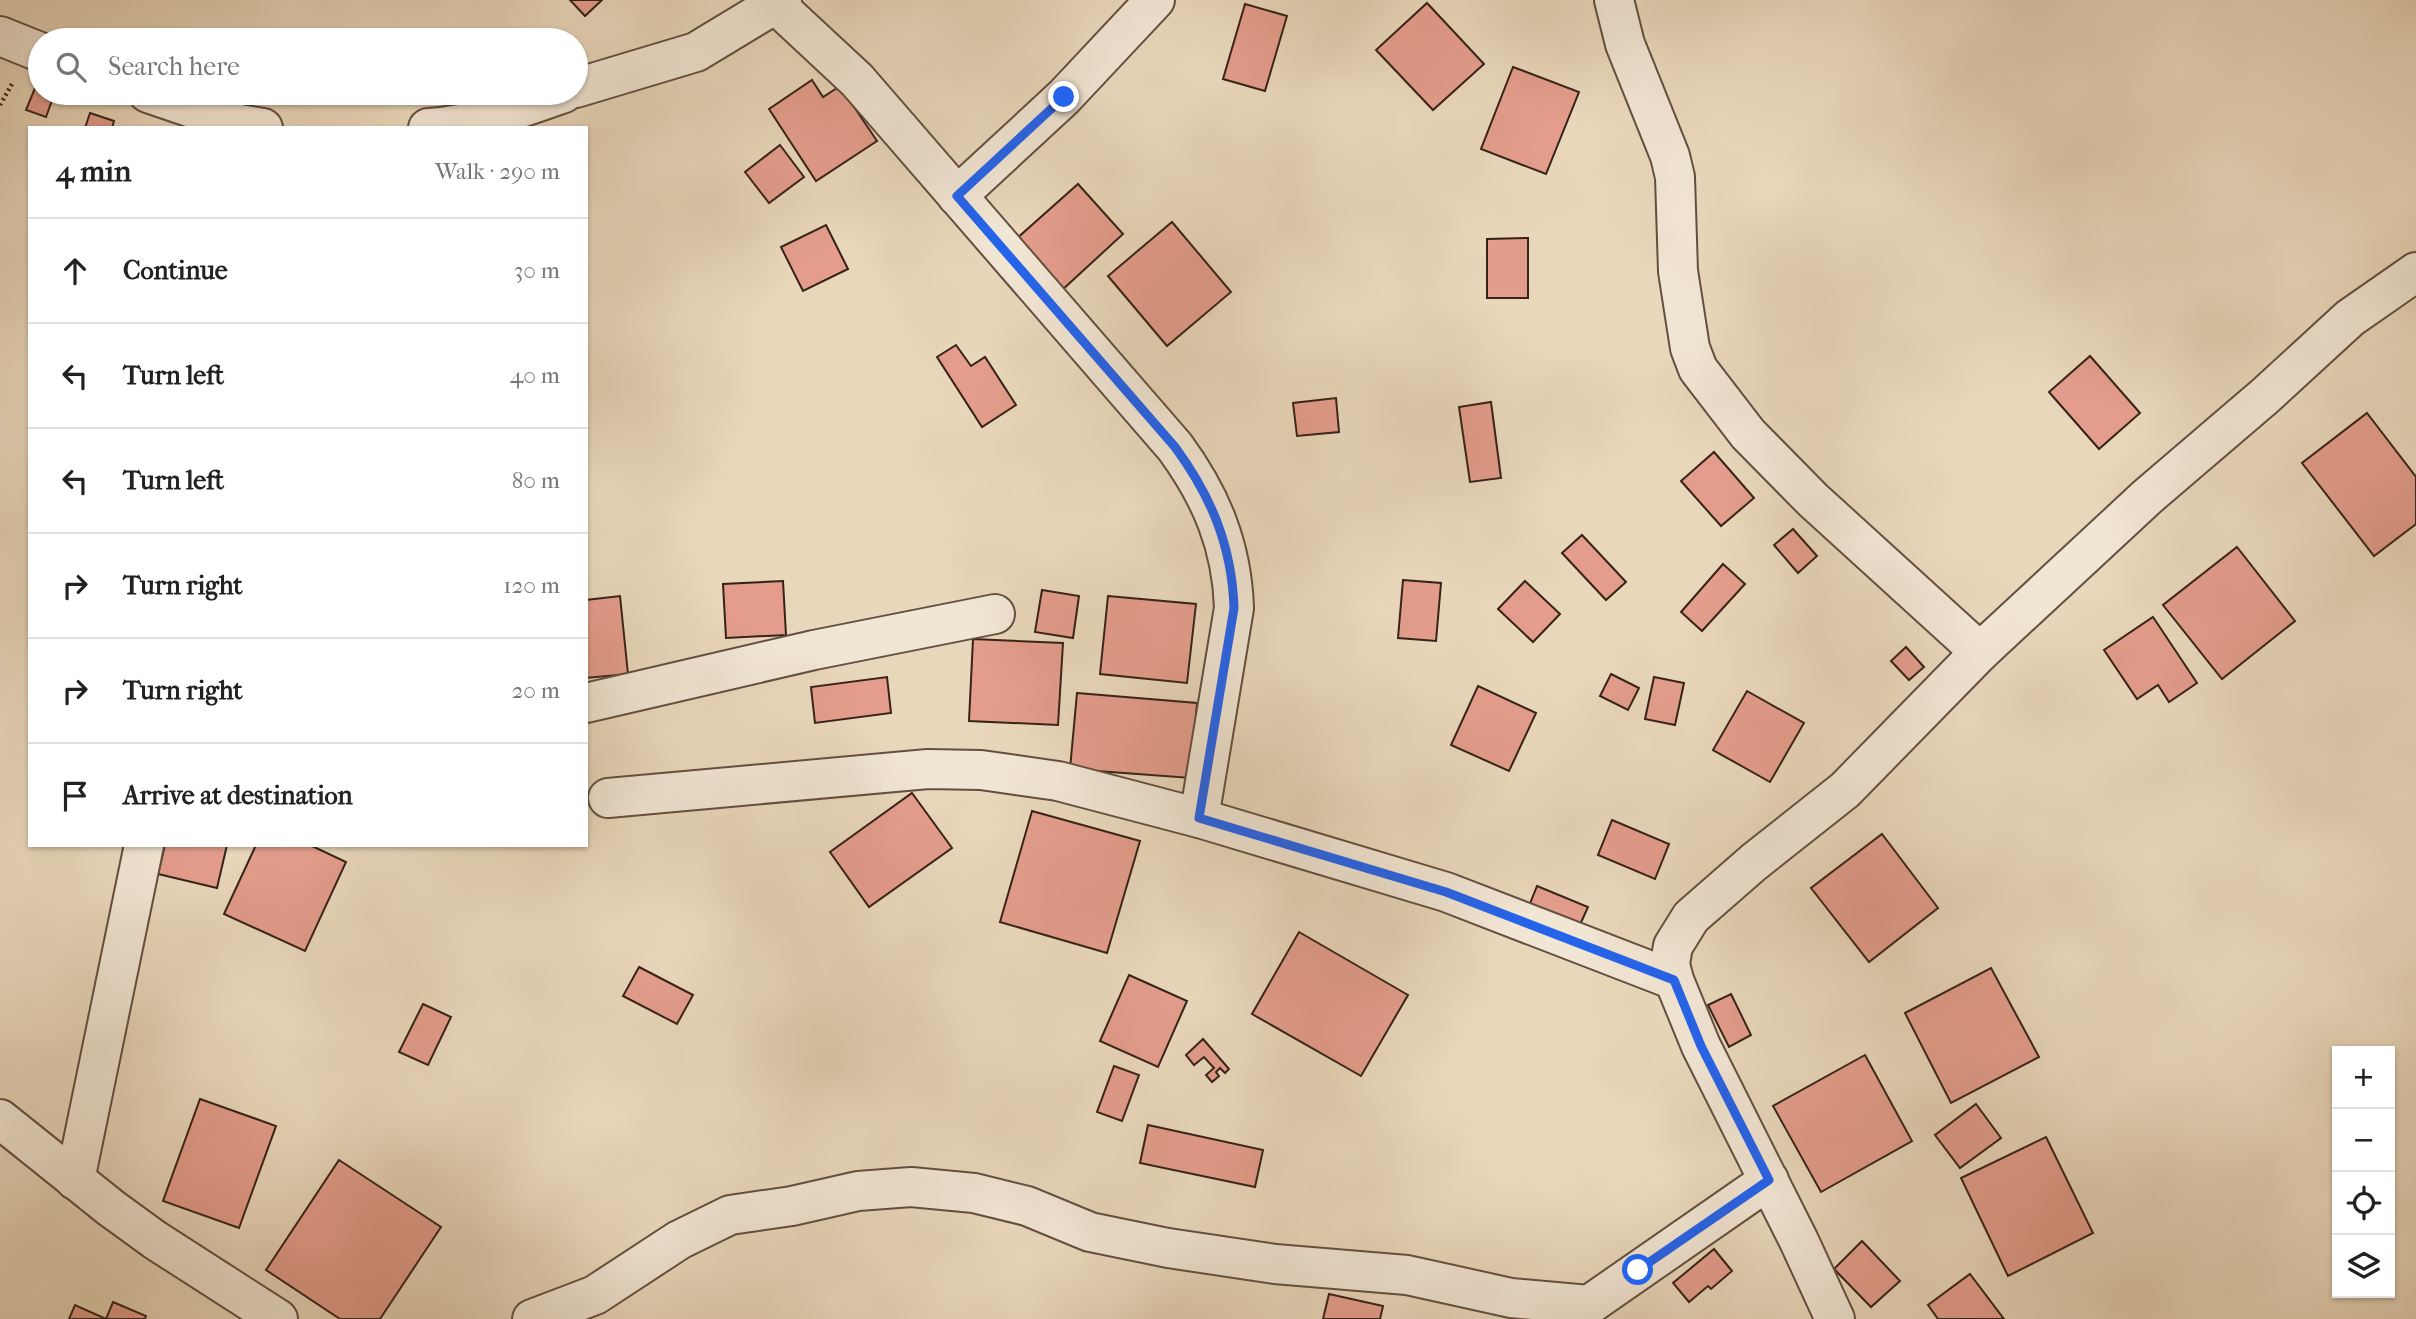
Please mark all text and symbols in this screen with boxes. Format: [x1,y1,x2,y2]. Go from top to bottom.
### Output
search box [28,28,588,105]
icon: search [52,48,90,86]
text: Search here [108,51,240,82]
route end [1048,81,1079,112]
text: 4 min [56,154,131,189]
text: Walk · 290 m [435,158,560,185]
icon: ahead [56,252,94,290]
text: Continue [123,255,228,286]
text: 30 m [514,257,560,284]
icon: left [56,357,94,395]
text: Turn left [123,360,224,391]
text: 40 m [510,362,560,389]
icon: left [56,462,94,500]
text: Turn left [123,465,224,496]
text: 80 m [512,467,560,494]
icon: right [56,567,94,605]
text: Turn right [123,570,243,601]
text: 120 m [503,572,560,599]
icon: right [56,672,94,710]
text: Turn right [123,675,243,706]
text: 20 m [511,677,560,704]
icon: arrive [56,777,94,815]
text: Arrive at destination [123,780,353,811]
map controls [2332,1046,2395,1298]
button: + [2332,1046,2395,1109]
button: − [2332,1109,2395,1172]
button: locate [2332,1172,2395,1235]
button: layers [2332,1235,2395,1298]
route start [1622,1254,1653,1285]

